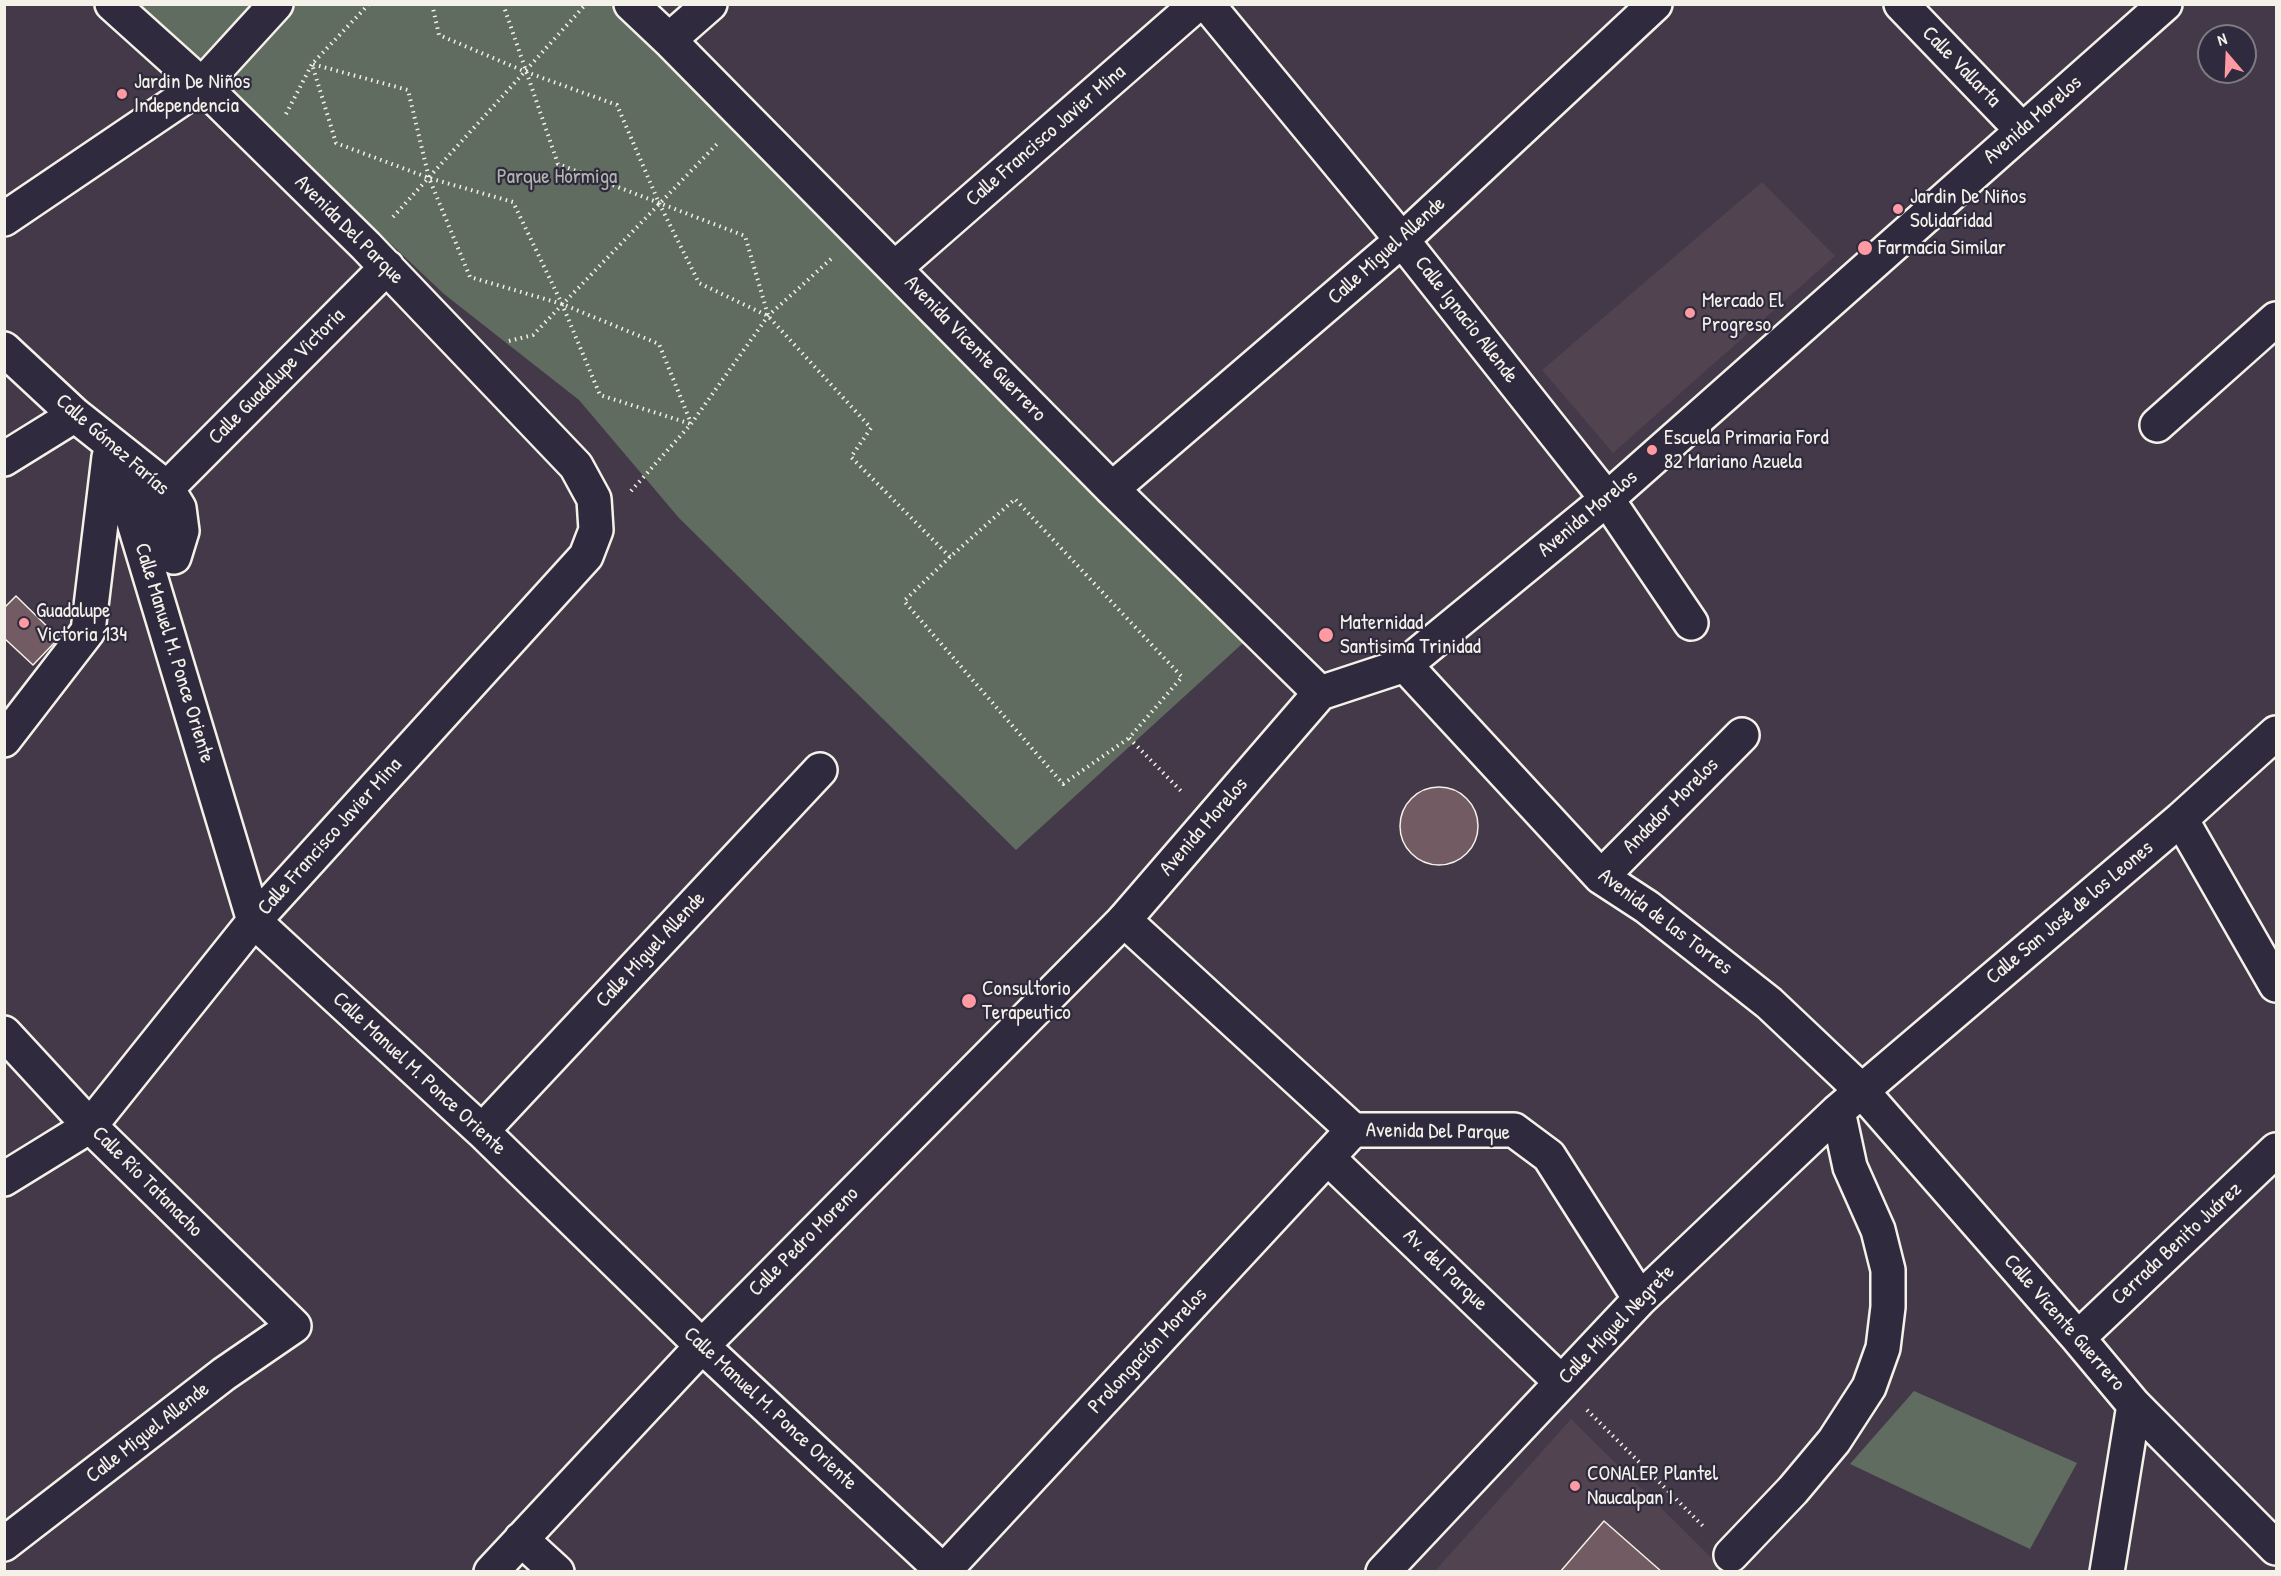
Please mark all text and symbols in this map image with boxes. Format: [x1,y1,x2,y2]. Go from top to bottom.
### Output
street label: Calle Vallarta [1916,21,2006,113]
north arrow [2197,24,2257,84]
text: N [2214,27,2229,51]
street label: Calle Francisco Javier Mina [961,60,1131,212]
place label: Jardin De Niños Independencia [134,69,250,119]
street label: Avenida Morelos [1979,70,2087,170]
marker: Jardin De Niños Independencia [115,87,129,101]
park label: Parque Hormiga [497,164,617,190]
street label: Avenida Del Parque [289,170,409,290]
place label: Jardin De Niños Solidaridad [1910,184,2026,234]
street label: Calle Miguel Allende [1323,192,1451,310]
marker: Jardin De Niños Solidaridad [1891,202,1905,216]
place label: Farmacia Similar [1878,235,2006,261]
marker: Farmacia Similar [1856,239,1874,257]
street label: Calle Ignacio Allende [1409,252,1523,388]
street label: Avenida Vicente Guerrero [899,271,1051,427]
place label: Mercado El Progreso [1702,288,1784,338]
street label: Calle Guadalupe Victoria [204,304,350,450]
marker: Mercado El Progreso [1683,306,1697,320]
street label: Calle Gómez Farías [50,389,174,501]
place label: Escuela Primaria Ford 82 Mariano Azuela [1664,425,1829,475]
marker: Escuela Primaria Ford 82 Mariano Azuela [1645,443,1659,457]
street label: Avenida Morelos [1533,465,1643,563]
street label: Calle Manuel M. Ponce Oriente [129,540,219,766]
place label: Guadalupe Victoria 134 [36,598,127,648]
place label: Maternidad Santisima Trinidad [1340,610,1481,660]
marker: Guadalupe Victoria 134 [17,616,31,630]
marker: Maternidad Santisima Trinidad [1317,626,1335,644]
street label: Calle Francisco Javier Mina [253,753,407,921]
street label: Andador Morelos [1618,753,1724,859]
street label: Avenida Morelos [1154,773,1254,881]
street label: Calle San José de los Leones [1981,836,2159,990]
street label: Avenida de las Torres [1593,863,1737,981]
street label: Calle Miguel Allende [591,887,711,1013]
place label: Consultorio Terapeutico [982,976,1071,1026]
street label: Calle Manuel M. Ponce Oriente [327,987,511,1161]
marker: Consultorio Terapeutico [960,992,978,1010]
street label: Avenida Del Parque [1366,1118,1510,1146]
street label: Calle Río Tatanacho [86,1121,208,1243]
street label: Cerrada Benito Juárez [2107,1177,2247,1311]
street label: Calle Pedro Moreno [744,1182,864,1302]
street label: Av. del Parque [1397,1223,1493,1317]
street label: Calle Vicente Guerrero [1998,1250,2130,1396]
street label: Calle Miguel Negrete [1554,1260,1680,1390]
street label: Prolongación Morelos [1083,1283,1213,1419]
street label: Calle Manuel M. Ponce Oriente [678,1322,862,1496]
street label: Calle Miguel Allende [81,1377,215,1489]
place label: CONALEP Plantel Naucalpan I [1587,1461,1718,1511]
marker: CONALEP Plantel Naucalpan I [1568,1479,1582,1493]

